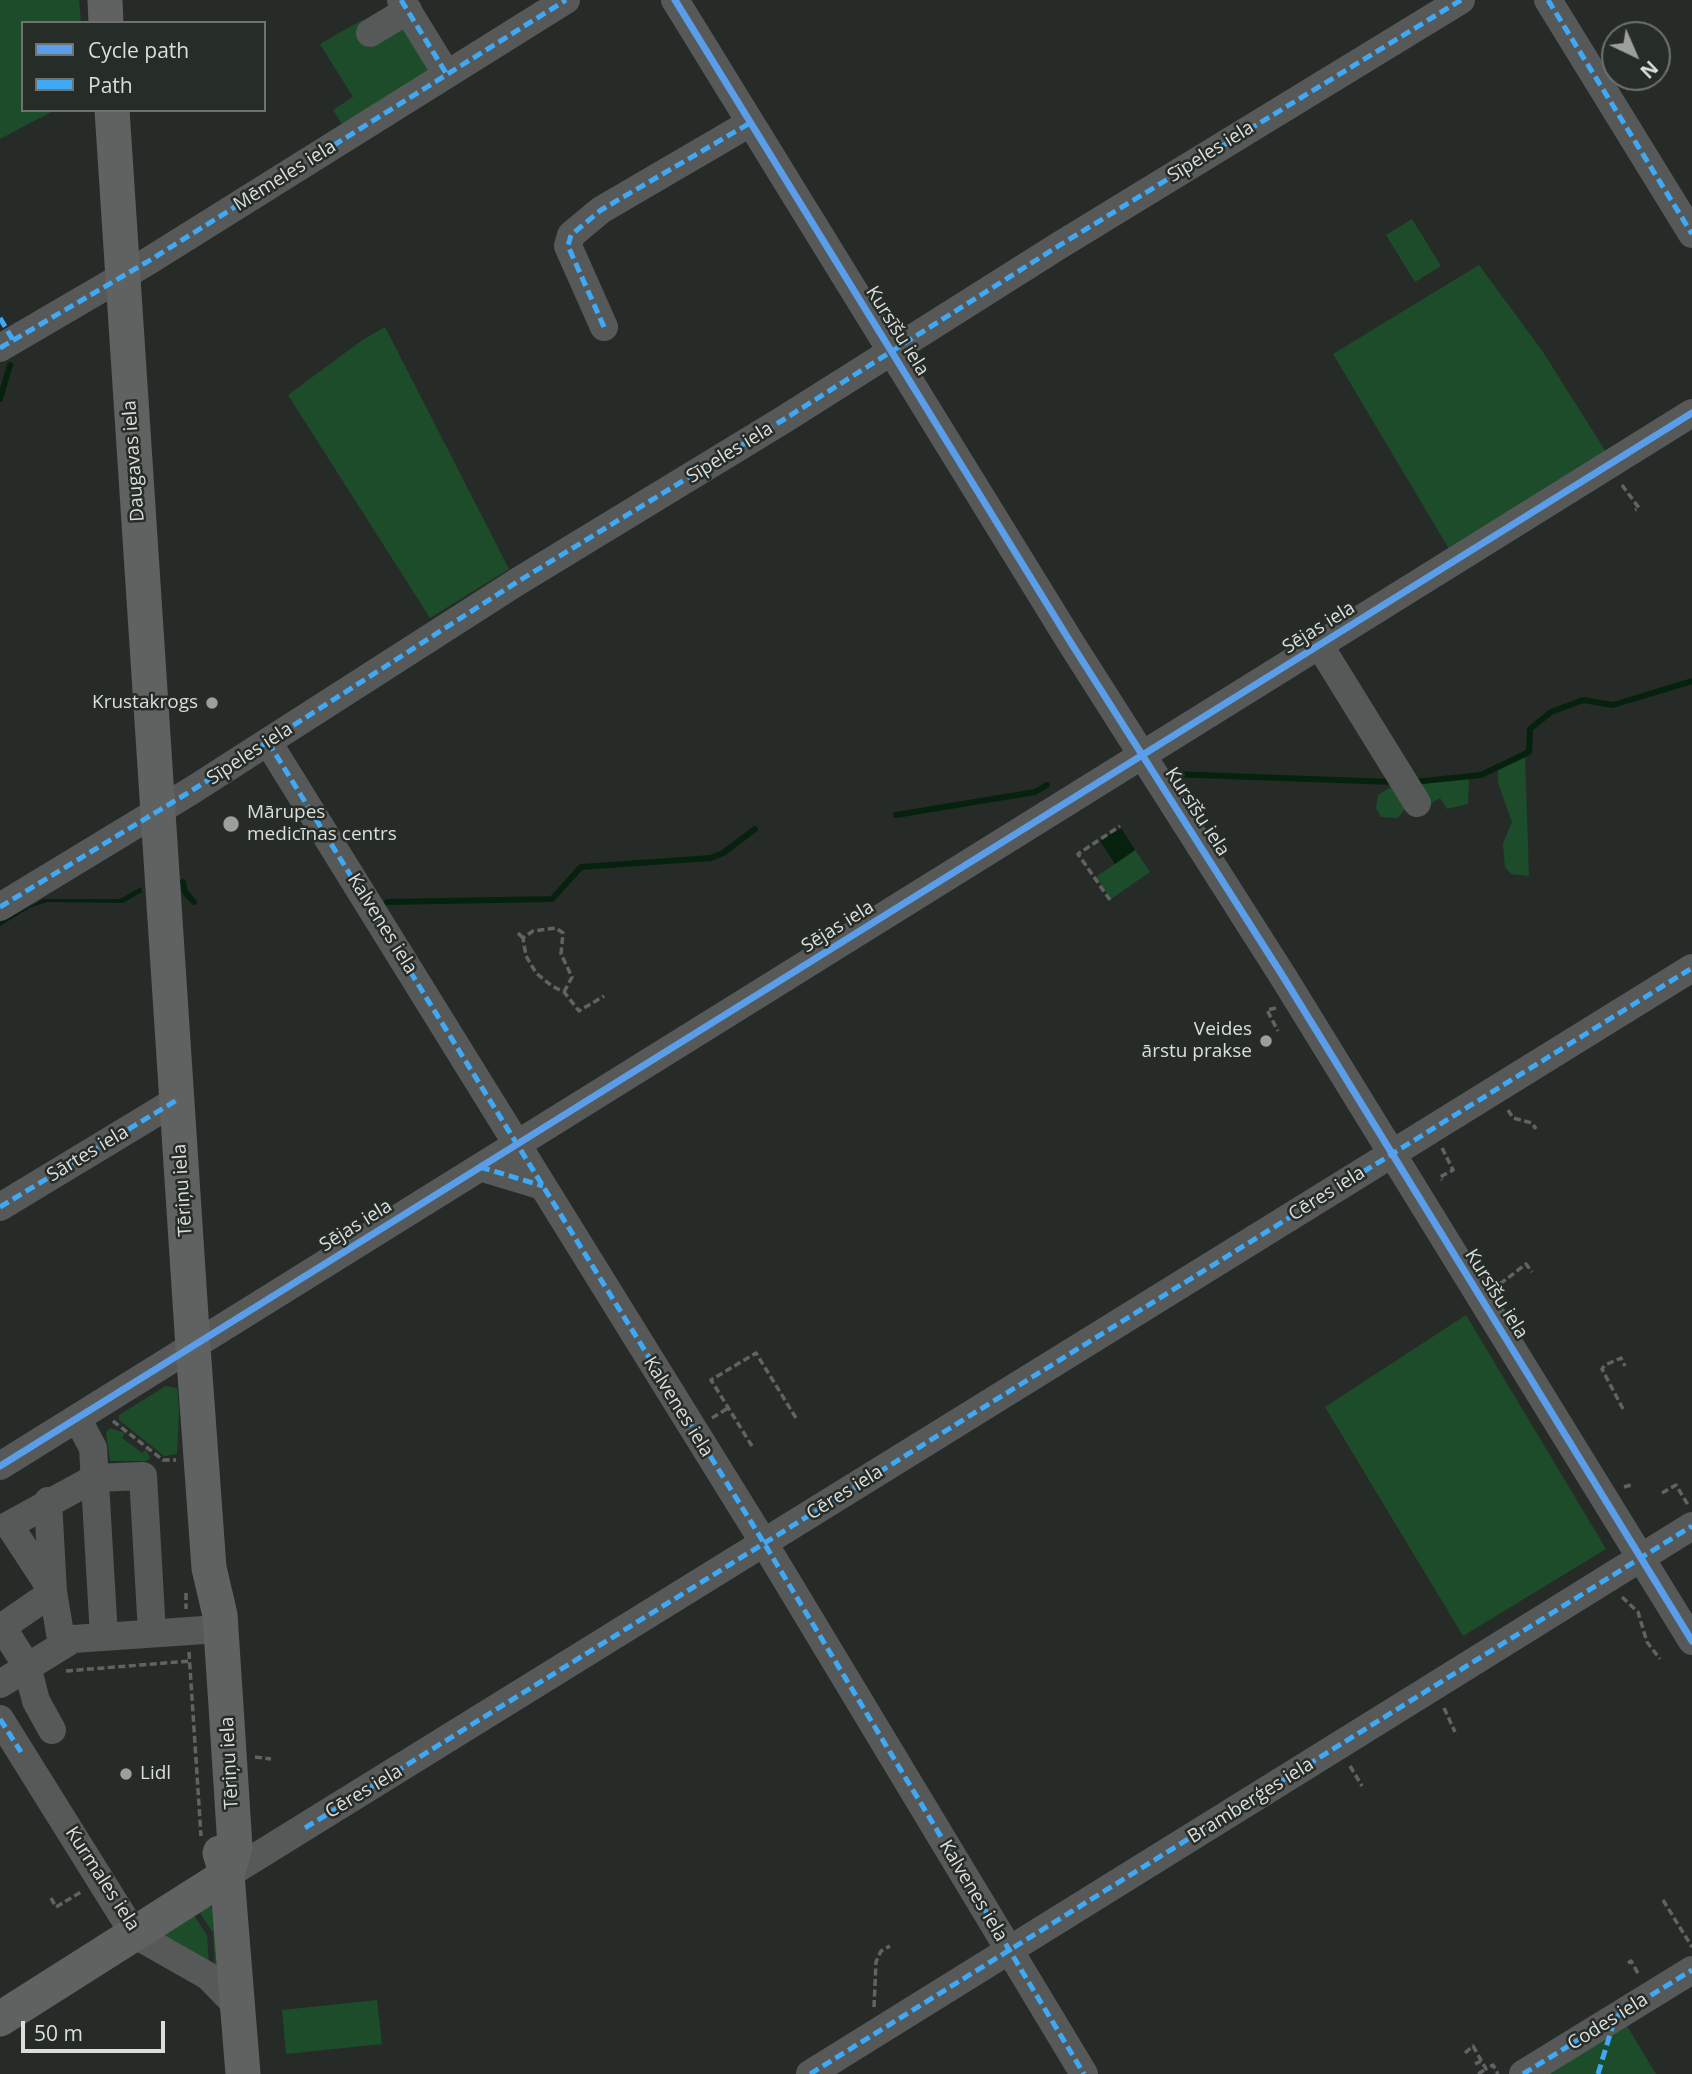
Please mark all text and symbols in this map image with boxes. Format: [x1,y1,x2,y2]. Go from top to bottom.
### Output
legend [21,21,266,112]
north arrow [1601,21,1671,91]
text: Cycle path [88,36,189,64]
text: N [1635,55,1664,84]
text: Path [88,71,133,99]
street label: Sīpeles iela [1163,116,1259,188]
street label: Mēmeles iela [230,136,340,216]
street label: Kursīšu iela [860,282,934,380]
street label: Daugavas iela [118,399,150,523]
street label: Sīpeles iela [682,417,778,489]
street label: Sējas iela [1279,597,1359,659]
place label: Krustakrogs [92,692,198,714]
marker: Krustakrogs [204,695,220,711]
street label: Sīpeles iela [203,718,297,790]
street label: Kursīšu iela [1160,763,1234,861]
place label: Mārupes medicīnas centrs [247,802,397,846]
marker: Mārupes medicīnas centrs [221,814,241,834]
street label: Kalvenes iela [342,870,422,978]
street label: Sējas iela [798,896,878,958]
place label: Veides ārstu prakse [1142,1019,1252,1063]
marker: Veides ārstu prakse [1258,1033,1274,1049]
street label: Sārtes iela [43,1121,133,1187]
street label: Tēriņu iela [168,1143,198,1237]
street label: Cēres iela [1285,1162,1369,1226]
street label: Sējas iela [316,1195,396,1257]
street label: Kursīšu iela [1459,1245,1533,1343]
street label: Kalvenes iela [638,1353,718,1461]
street label: Cēres iela [803,1461,887,1525]
street label: Tēriņu iela [216,1716,244,1810]
street label: Bramberģes iela [1184,1753,1318,1849]
street label: Cēres iela [321,1760,407,1824]
place label: Lidl [140,1763,171,1785]
marker: Lidl [118,1766,134,1782]
street label: Kurmales iela [60,1823,144,1935]
street label: Kalvenes iela [934,1836,1012,1946]
street label: Codes iela [1564,1988,1652,2056]
scale bar [24,2008,168,2052]
text: 50 m [34,2019,83,2047]

